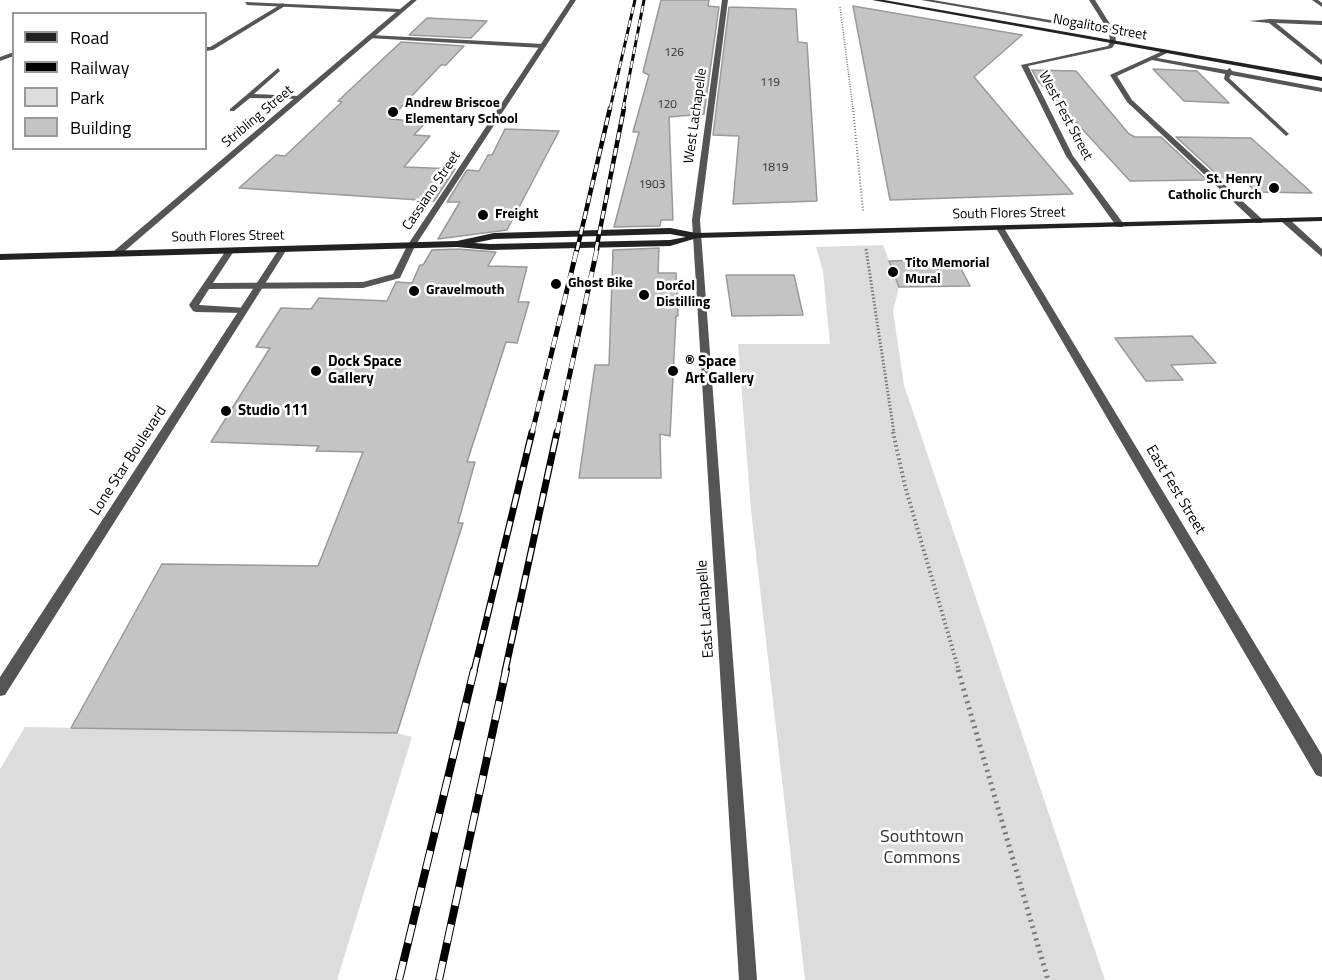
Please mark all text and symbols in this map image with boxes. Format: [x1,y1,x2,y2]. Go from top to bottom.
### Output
street label: Nogalitos Street [1052,11,1148,45]
legend [12,12,207,150]
text: Road [70,24,109,51]
house number: 126 [664,46,684,60]
text: Railway [70,54,129,81]
street label: West Lachapelle [681,67,711,165]
street label: West Fest Street [1034,69,1096,163]
house number: 119 [760,76,780,90]
street label: Stribling Street [219,82,297,152]
text: Park [70,84,104,111]
place label: Andrew Briscoe Elementary School [405,96,518,128]
house number: 120 [657,98,677,112]
marker: Andrew Briscoe Elementary School [386,105,400,119]
text: Building [70,114,131,141]
street label: Cassiano Street [399,148,465,234]
house number: 1819 [762,161,788,175]
place label: St. Henry Catholic Church [1168,172,1262,204]
house number: 1903 [639,178,665,192]
marker: St. Henry Catholic Church [1267,181,1281,195]
street label: South Flores Street [952,205,1066,223]
place label: Freight [495,207,538,223]
marker: Freight [476,208,490,222]
street label: South Flores Street [171,228,285,246]
place label: Tito Memorial Mural [905,256,990,288]
marker: Tito Memorial Mural [886,265,900,279]
place label: Ghost Bike [568,276,633,292]
marker: Ghost Bike [549,277,563,291]
place label: Dorćol Distilling [656,279,710,312]
place label: Gravelmouth [426,283,504,299]
marker: Gravelmouth [407,284,421,298]
marker: Dorćol Distilling [637,288,651,302]
place label: Dock Space Gallery [328,353,402,388]
place label: ® Space Art Gallery [685,353,754,388]
marker: Dock Space Gallery [309,364,323,378]
marker: ® Space Art Gallery [666,364,680,378]
place label: Studio 111 [238,402,308,420]
street label: Lone Star Boulevard [87,403,171,519]
marker: Studio 111 [219,404,233,418]
street label: East Fest Street [1141,442,1209,538]
street label: East Lachapelle [694,559,718,659]
park label: Southtown Commons [880,827,964,870]

